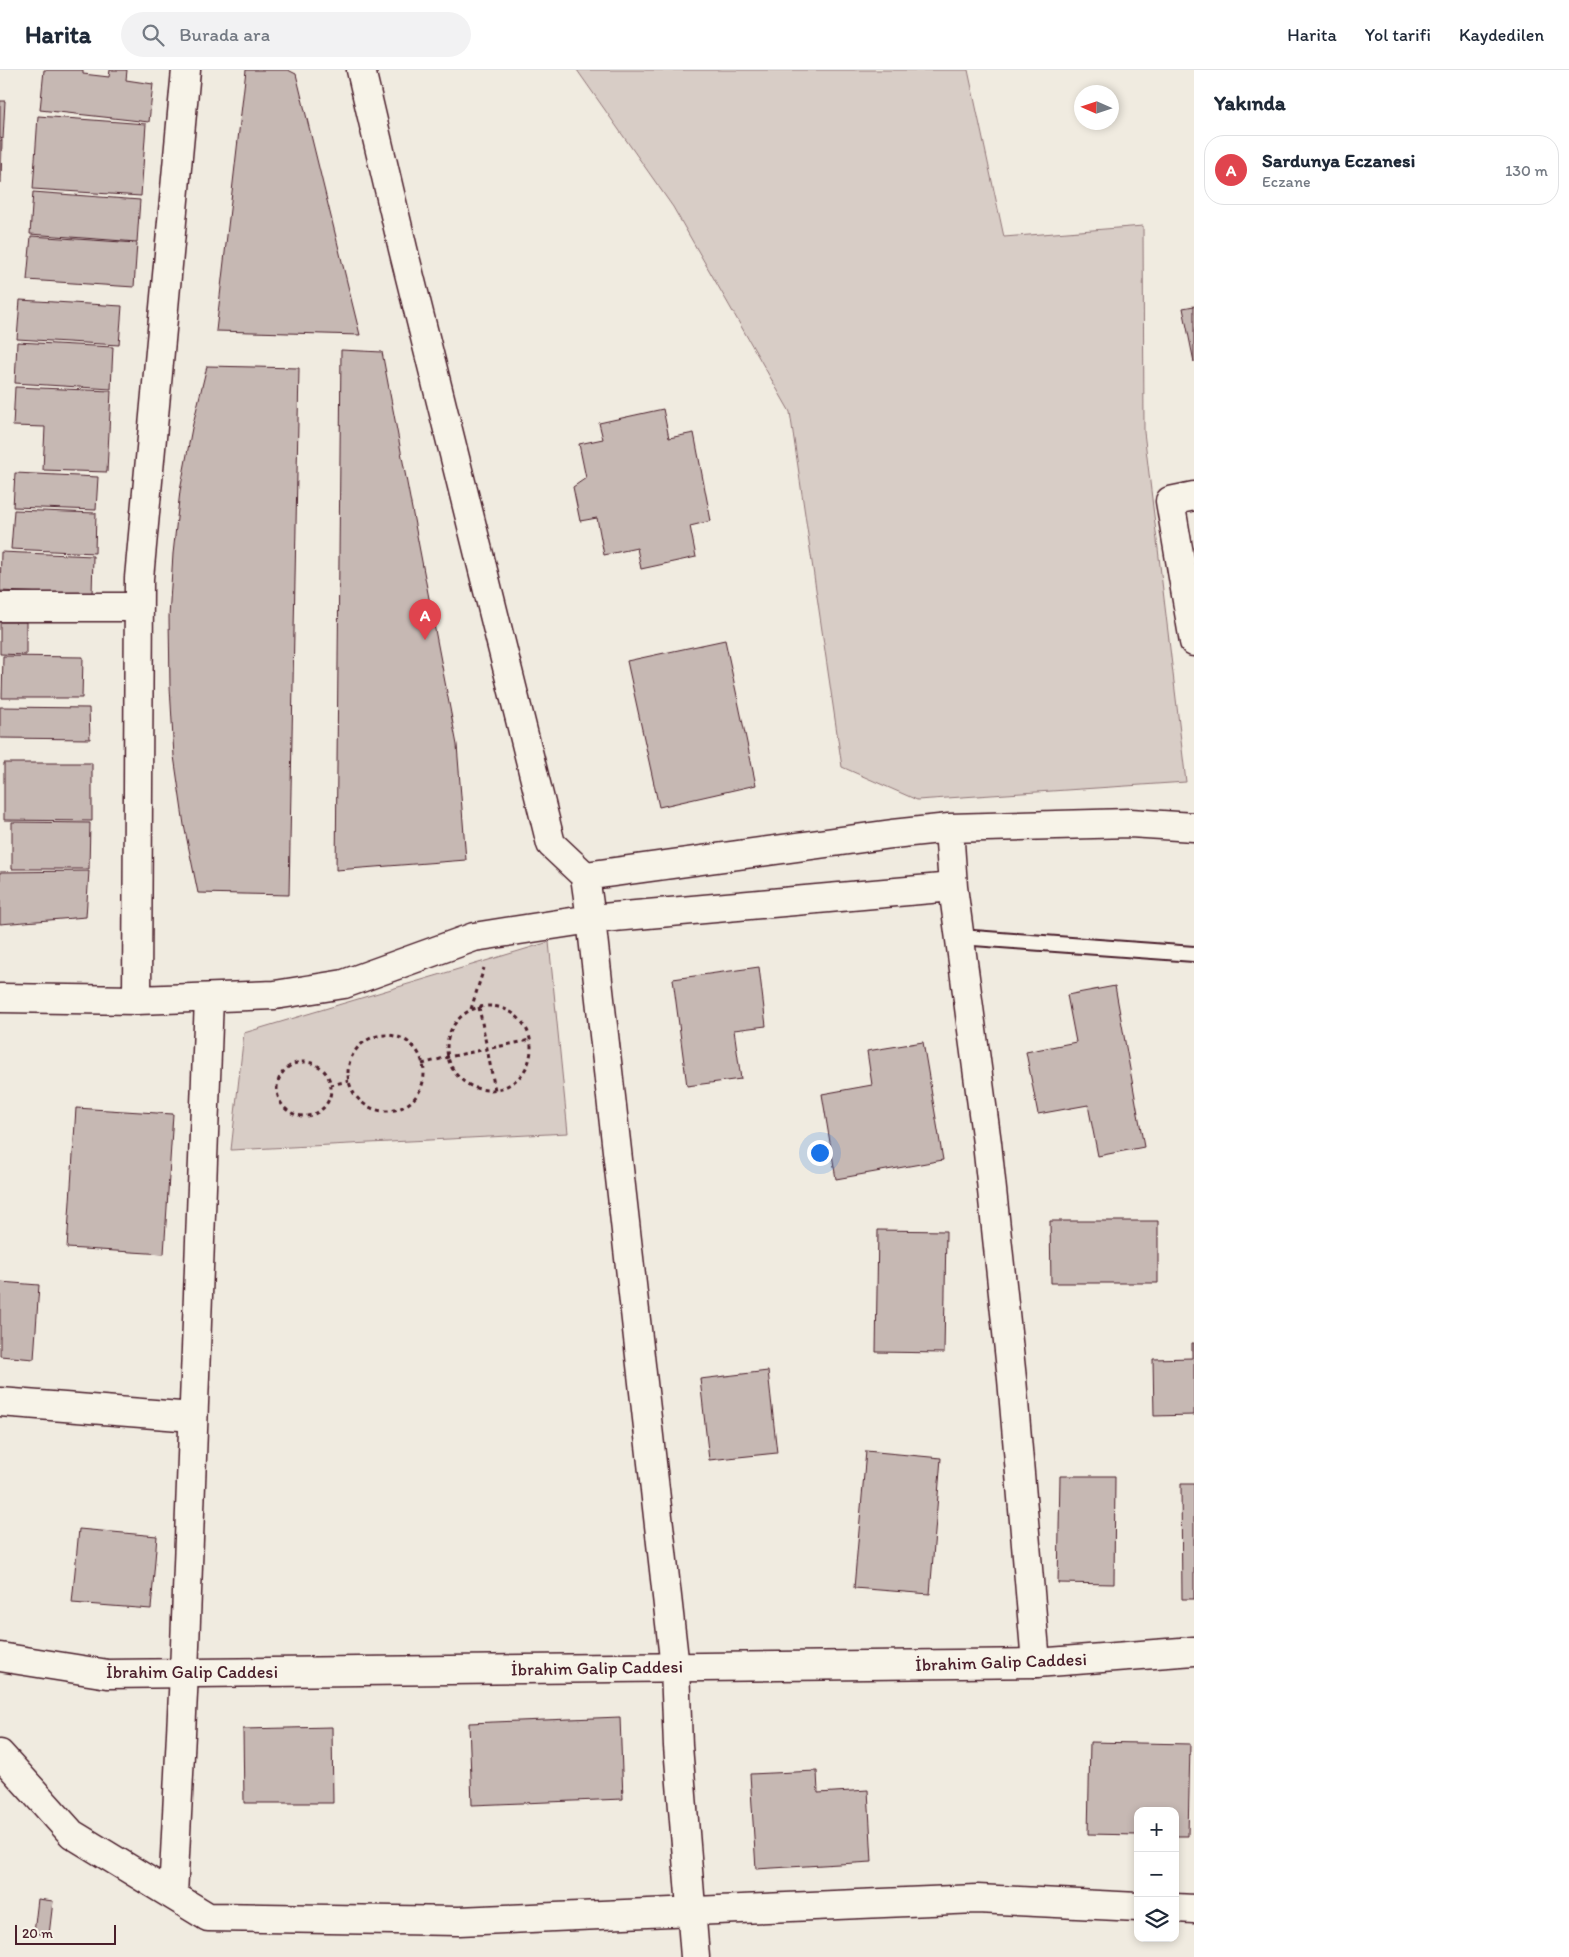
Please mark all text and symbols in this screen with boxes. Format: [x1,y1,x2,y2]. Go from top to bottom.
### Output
search box [121,12,471,57]
text: Harita [25,20,91,49]
icon: search [139,21,167,49]
text: Burada ara [179,23,270,46]
text: Harita [1287,24,1337,46]
text: Yol tarifi [1365,24,1431,46]
text: Kaydedilen [1459,24,1544,46]
north arrow [1074,85,1119,130]
text: Yakında [1214,90,1286,115]
text: Sardunya Eczanesi [1262,149,1415,172]
text: A [1226,161,1236,180]
text: 130 m [1505,161,1548,180]
text: Eczane [1262,172,1311,191]
pin: A [409,599,441,640]
your location [807,1140,833,1166]
street label: İbrahim Galip Caddesi [915,1648,1087,1676]
street label: İbrahim Galip Caddesi [511,1656,683,1680]
street label: İbrahim Galip Caddesi [106,1661,278,1683]
map controls [1134,1807,1179,1942]
button: + [1134,1807,1179,1852]
button: − [1134,1852,1179,1897]
button: layers [1134,1897,1179,1942]
scale bar [15,1922,116,1945]
text: 20 m [22,1925,53,1942]

